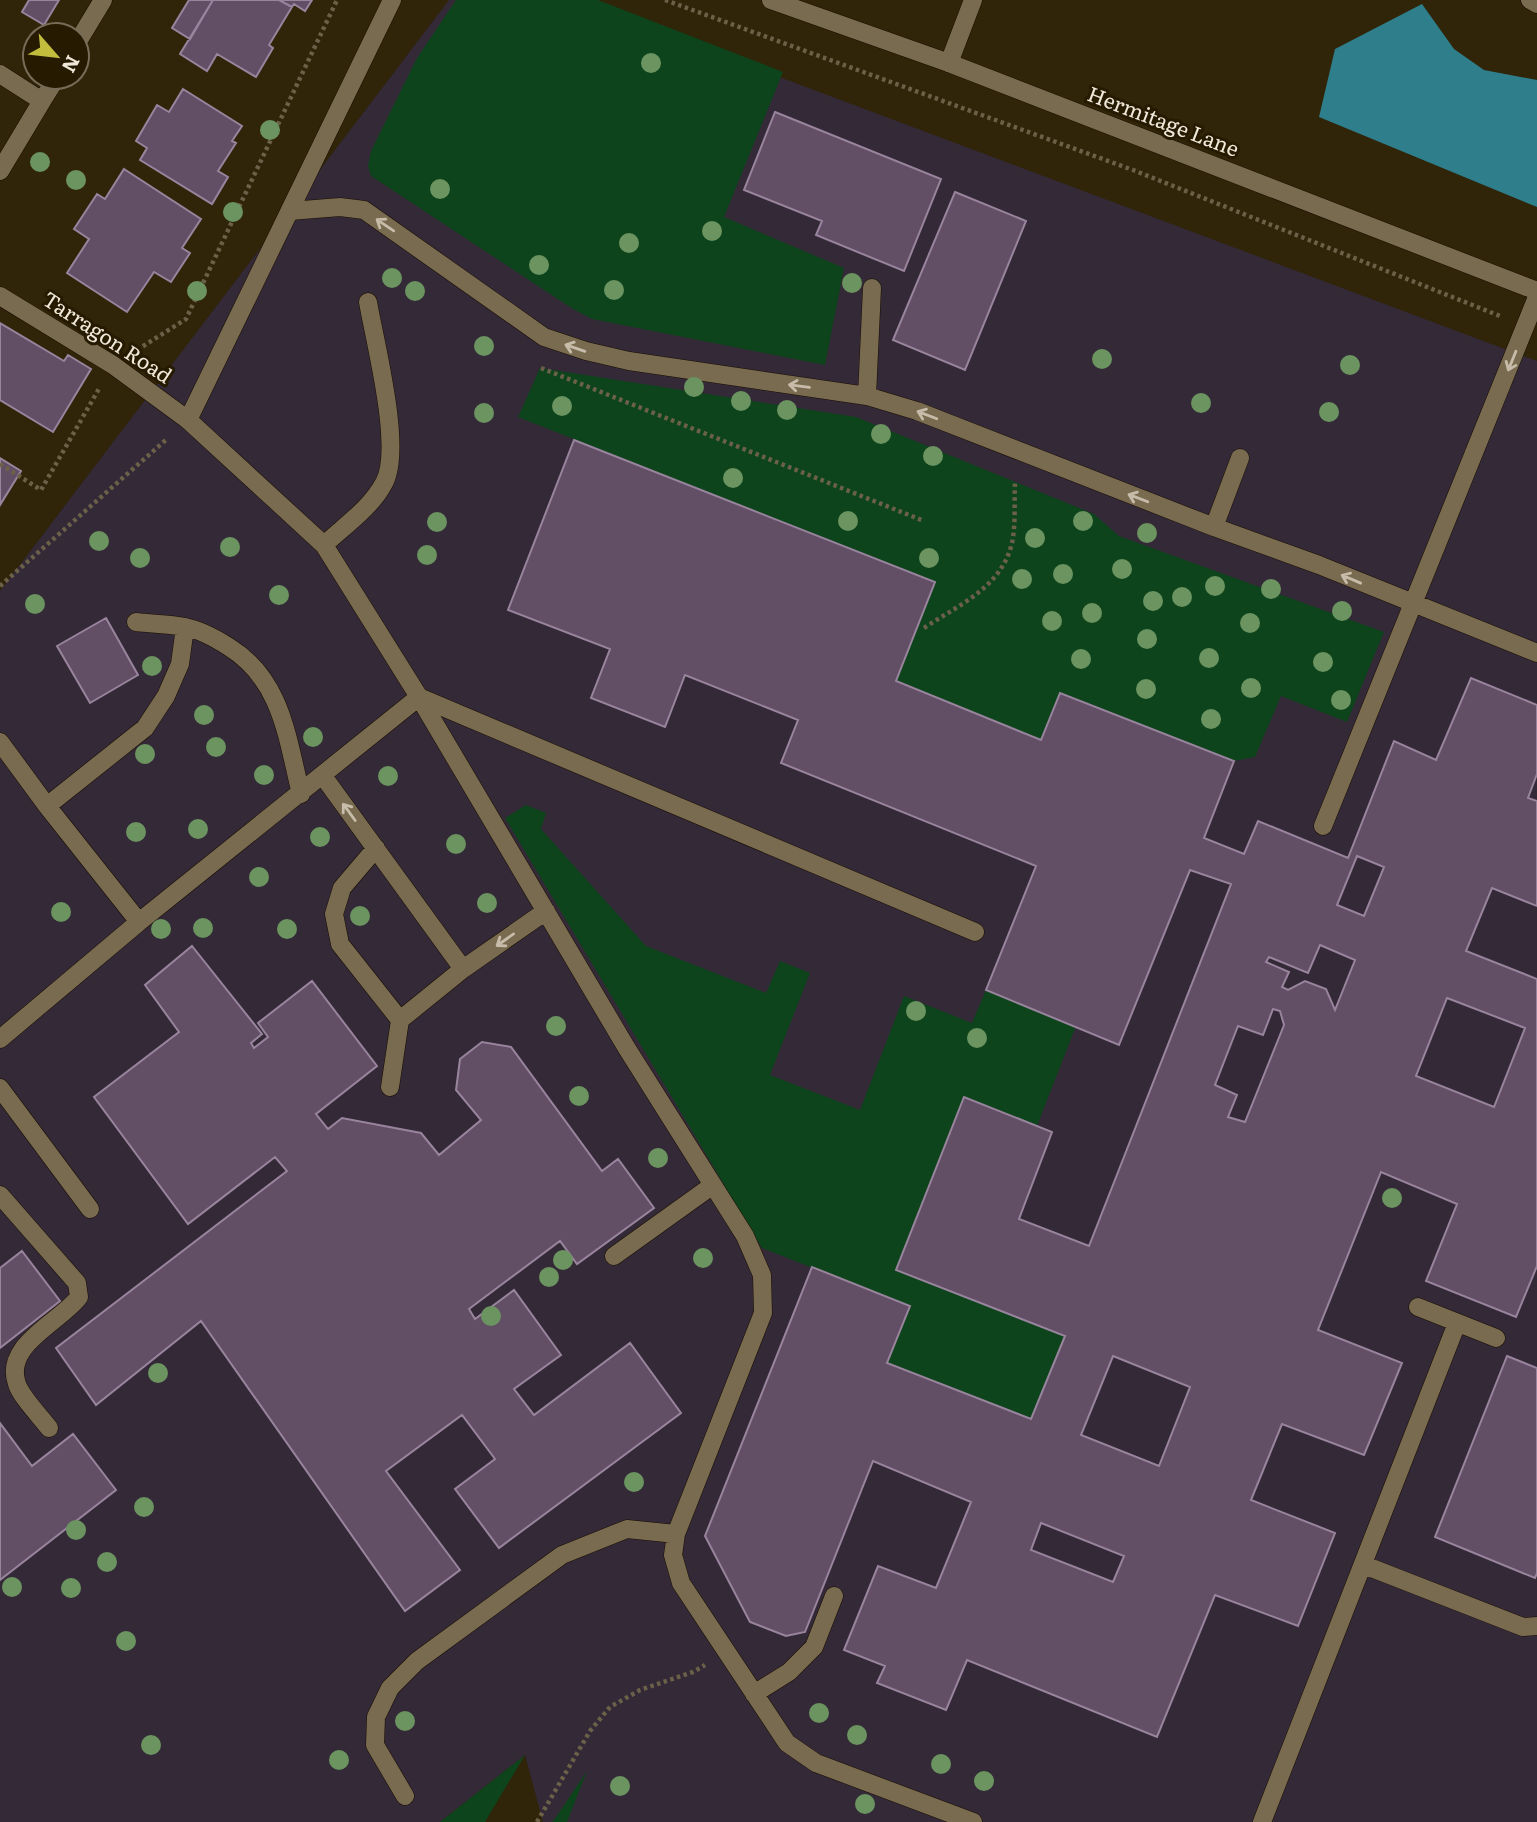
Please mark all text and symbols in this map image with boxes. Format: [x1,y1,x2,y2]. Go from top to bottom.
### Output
north arrow [21,21,91,91]
text: N [56,51,88,78]
street label: Hermitage Lane [1084,77,1244,163]
one-way arrow [376,217,395,232]
street label: Tarragon Road [38,282,179,389]
one-way arrow [565,341,587,353]
one-way arrow [1505,349,1518,371]
one-way arrow [788,379,811,392]
one-way arrow [916,407,938,420]
one-way arrow [1128,490,1150,503]
one-way arrow [1341,572,1362,585]
one-way arrow [342,803,357,822]
one-way arrow [496,933,515,947]

